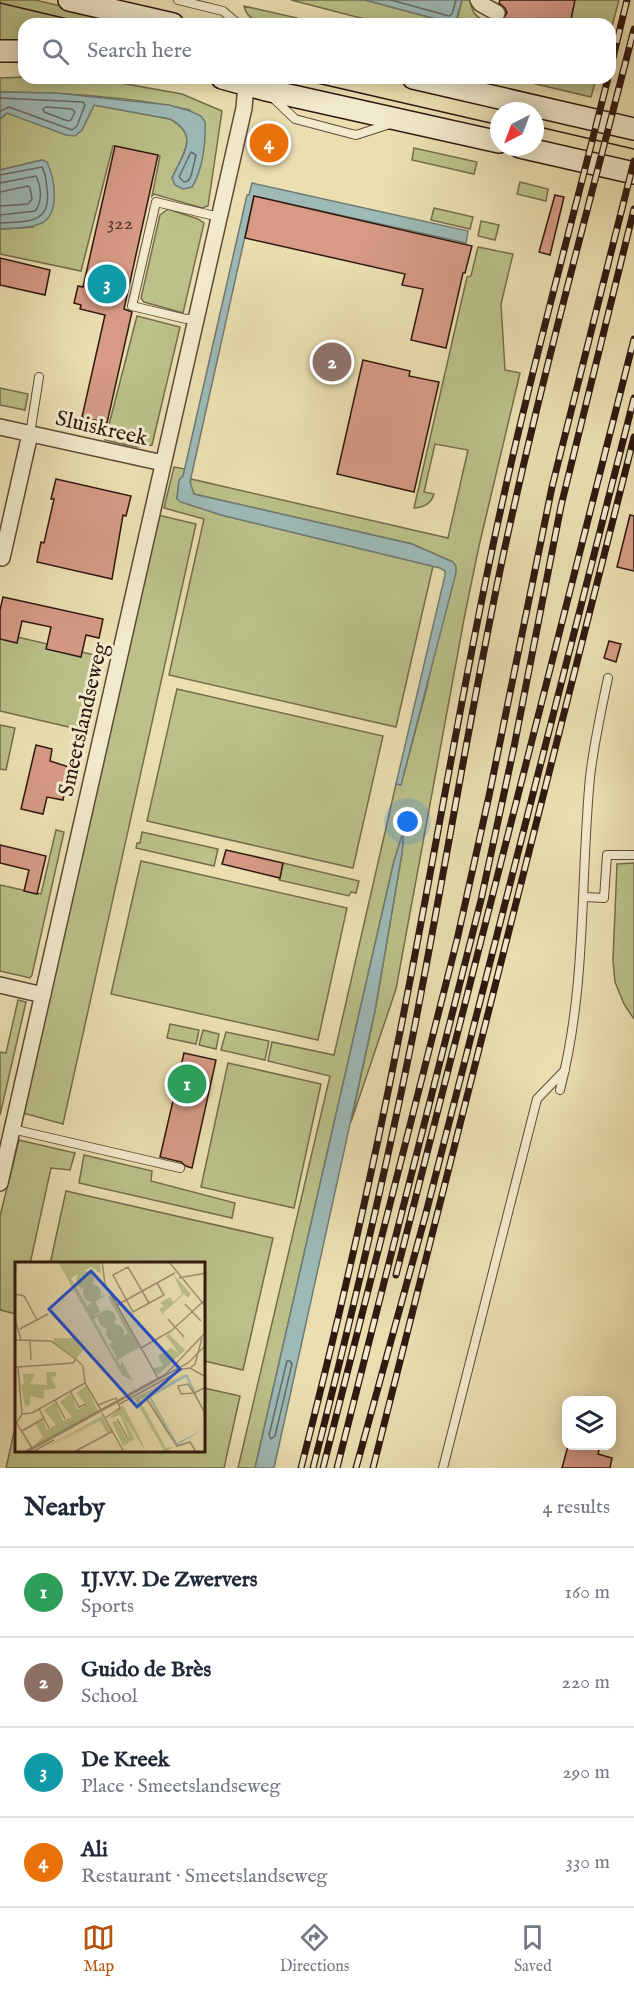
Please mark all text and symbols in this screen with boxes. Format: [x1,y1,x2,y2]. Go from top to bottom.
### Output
search box [18,18,616,84]
icon: search [39,35,72,68]
text: Search here [87,37,192,65]
north arrow [490,102,544,156]
pin: 4 [250,120,288,166]
house number: 322 [107,211,133,236]
pin: 3 [88,262,126,306]
pin: 2 [312,340,352,385]
street label: Sluiskreek [53,405,151,453]
street label: Smeetslandseweg [53,639,115,799]
your location [393,807,422,836]
pin: 1 [168,1062,207,1106]
inset map [15,1262,206,1453]
map controls [562,1396,616,1450]
button: layers [562,1396,616,1450]
text: Nearby [24,1491,105,1524]
text: 4 results [543,1495,610,1520]
text: IJ.V.V. De Zwervers [81,1566,258,1594]
text: 1 [40,1580,47,1605]
text: 160 m [564,1580,610,1605]
text: Sports [81,1594,134,1619]
text: Guido de Brès [81,1656,211,1684]
text: 2 [39,1670,48,1695]
text: 220 m [562,1670,610,1695]
text: School [81,1684,137,1709]
text: De Kreek [81,1746,170,1774]
text: 3 [40,1760,47,1785]
text: 290 m [562,1760,610,1785]
text: Place · Smeetslandseweg [81,1774,280,1799]
text: Ali [81,1836,108,1864]
text: 4 [39,1850,48,1875]
text: 330 m [565,1850,610,1875]
text: Restaurant · Smeetslandseweg [81,1864,327,1889]
tab: Map [82,1921,115,1977]
tab: Directions [280,1921,349,1977]
tab: Saved [514,1921,552,1977]

